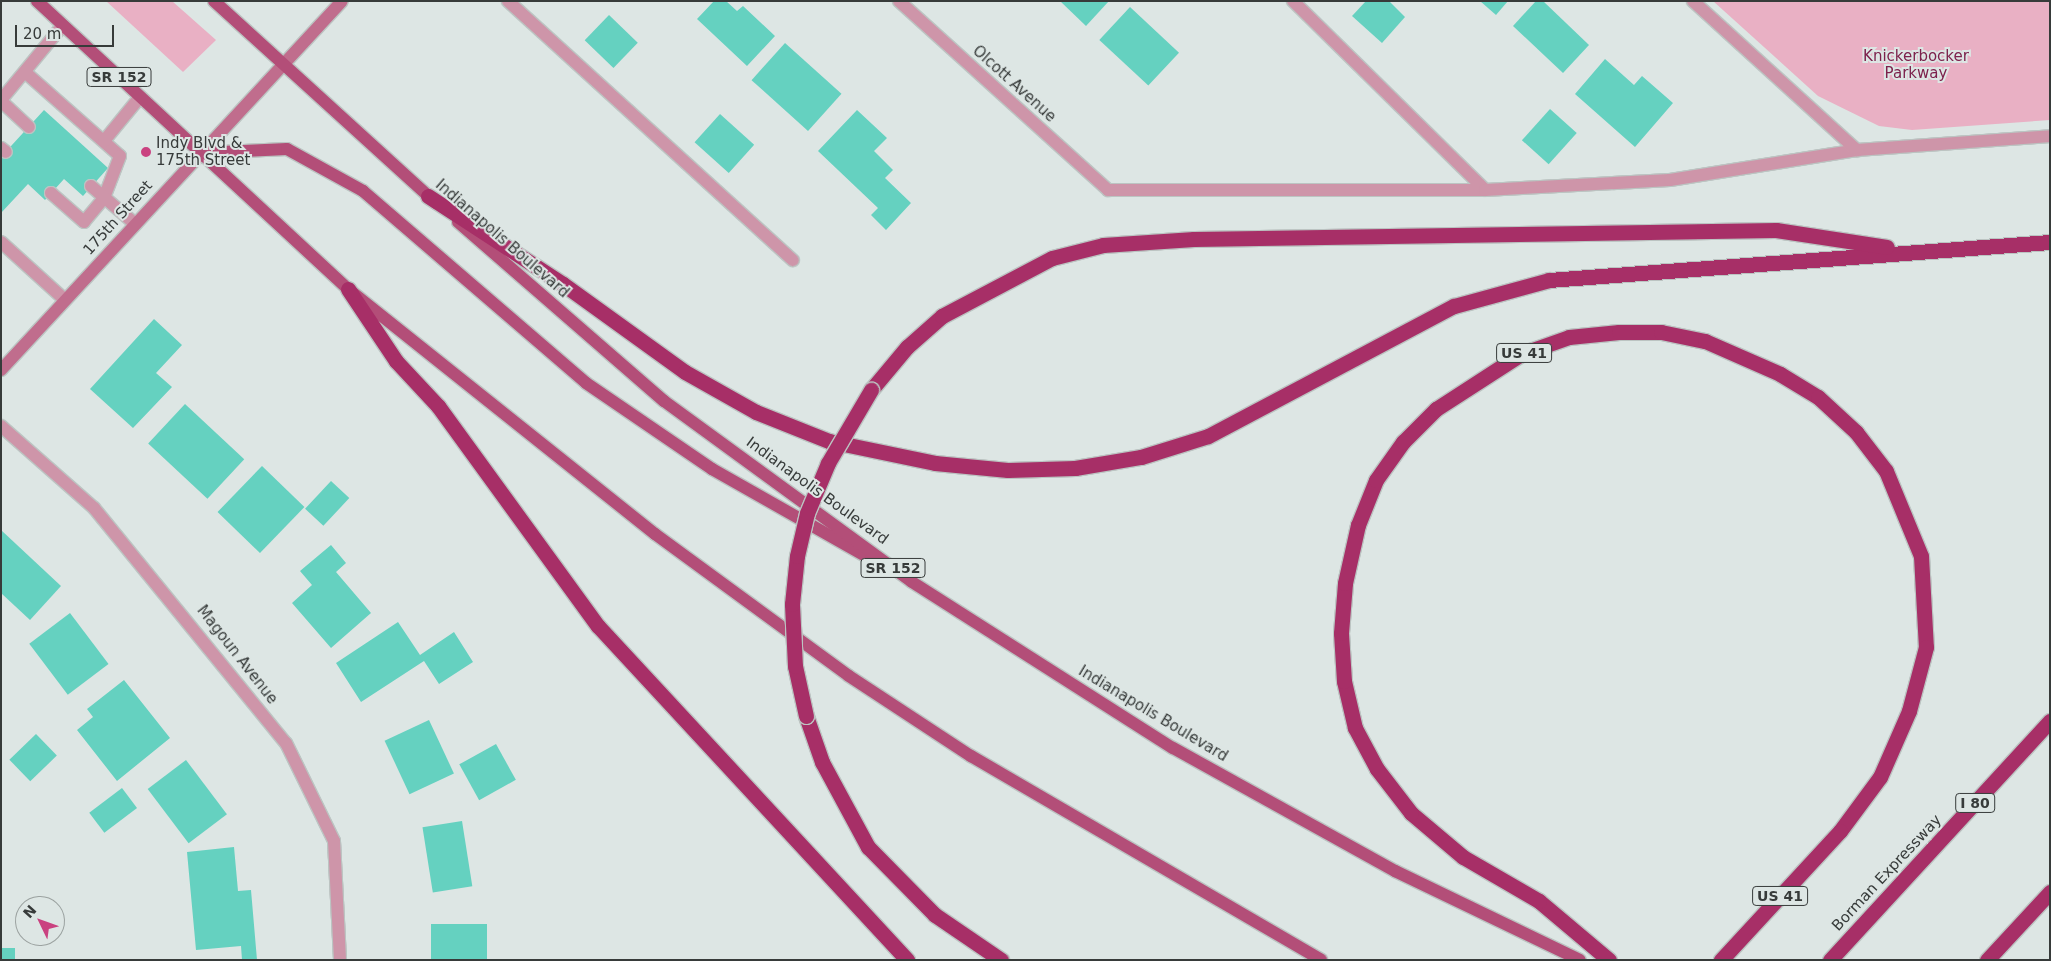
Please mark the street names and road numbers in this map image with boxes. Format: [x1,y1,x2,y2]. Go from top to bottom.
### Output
street label: Olcott Avenue [969,42,1059,126]
road number: SR 152 [86,66,152,88]
street label: Indianapolis Boulevard [432,176,572,302]
street label: 175th Street [80,177,156,259]
road number: US 41 [1495,342,1553,364]
street label: Indianapolis Boulevard [743,433,891,549]
road number: SR 152 [860,556,926,580]
street label: Magoun Avenue [193,602,281,708]
street label: Indianapolis Boulevard [1075,662,1231,766]
road number: I 80 [1955,791,1995,814]
street label: Borman Expressway [1828,811,1946,935]
road number: US 41 [1751,884,1809,908]

